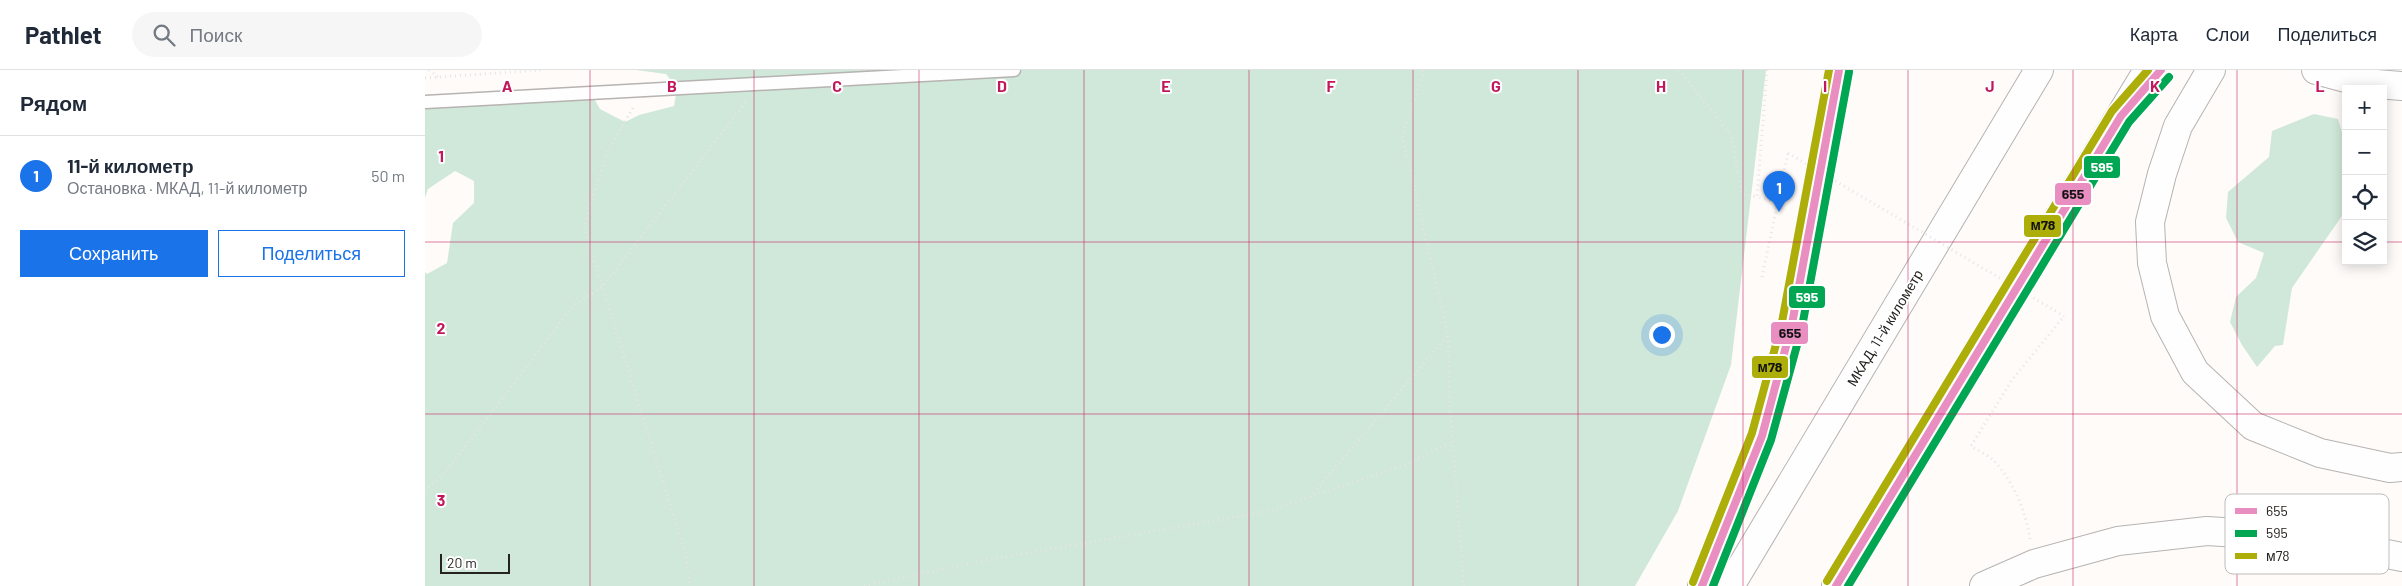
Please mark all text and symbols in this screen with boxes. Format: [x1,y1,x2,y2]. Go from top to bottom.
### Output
search box [132,12,482,57]
text: Pathlet [25,20,102,49]
icon: search [150,21,178,49]
text: Поиск [190,23,242,46]
text: Карта [2130,23,2178,45]
text: Слои [2206,23,2250,45]
text: Поделиться [2278,23,2377,45]
text: A [502,76,513,95]
text: B [667,76,677,95]
text: C [832,76,842,95]
text: D [997,76,1007,95]
text: E [1161,76,1171,95]
text: F [1327,76,1336,95]
text: G [1491,76,1501,95]
text: H [1656,76,1666,95]
text: I [1823,76,1827,95]
text: J [1985,76,1995,95]
text: K [2150,76,2160,95]
text: L [2315,76,2325,95]
map controls [2342,85,2387,265]
button: + [2342,85,2387,130]
text: Рядом [20,90,87,115]
button: − [2342,130,2387,175]
text: 1 [438,146,444,165]
text: 11-й километр [67,154,193,177]
line badge: 595 [2083,155,2121,179]
text: 595 [2091,158,2114,175]
text: 1 [33,166,39,185]
text: 50 m [371,166,405,185]
pin: 1 [1763,171,1795,212]
button: locate [2342,175,2387,220]
text: Остановка · МКАД, 11-й километр [67,178,307,197]
line badge: 655 [2054,182,2092,206]
text: 655 [2062,185,2085,202]
line badge: м78 [2023,214,2062,238]
text: м78 [2031,216,2056,233]
button: layers [2342,220,2387,265]
button: Сохранить [20,230,208,277]
button: Поделиться [218,230,405,277]
street label: МКАД, 11-й километр [1843,266,1926,389]
line badge: 595 [1788,285,1826,309]
text: 595 [1796,288,1819,305]
text: 2 [437,318,446,337]
line badge: 655 [1770,321,1809,345]
your location [1649,322,1675,348]
text: 655 [1779,324,1802,341]
line badge: м78 [1751,355,1789,379]
text: м78 [1758,358,1783,375]
text: 3 [437,490,445,509]
legend [2225,494,2389,574]
text: 655 [2266,502,2288,519]
text: 595 [2266,524,2288,541]
text: м78 [2266,547,2290,564]
scale bar [440,551,510,574]
text: 20 m [447,554,477,571]

